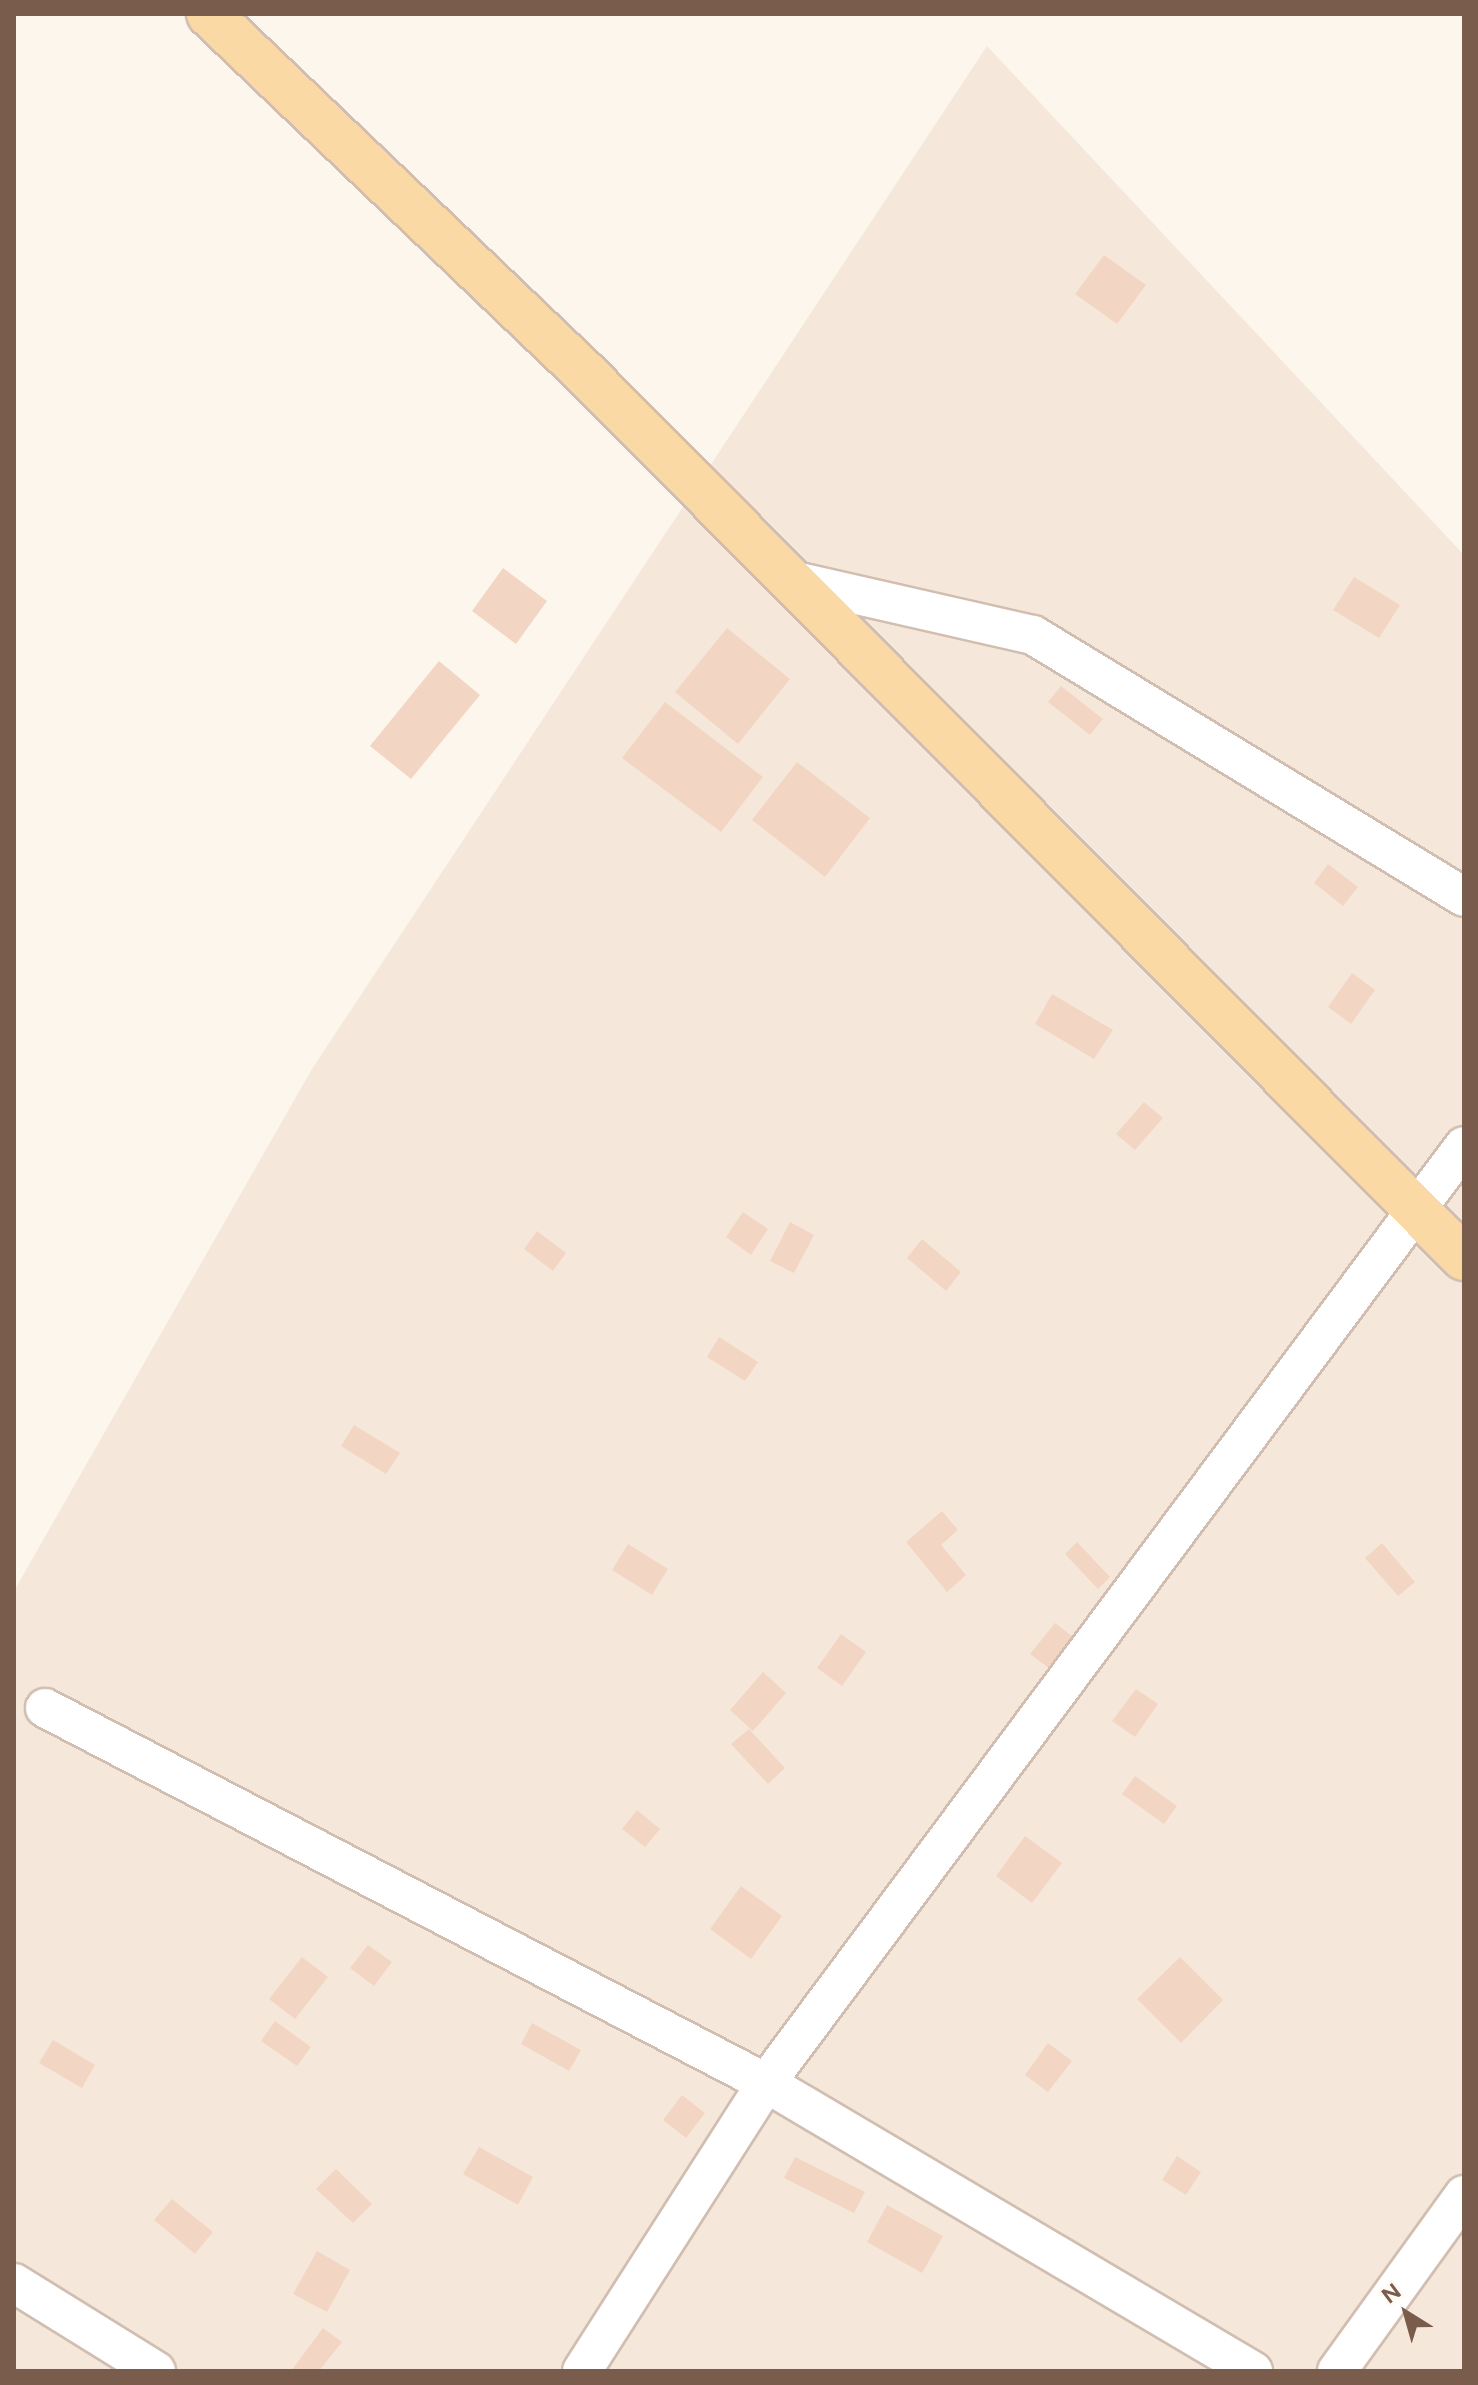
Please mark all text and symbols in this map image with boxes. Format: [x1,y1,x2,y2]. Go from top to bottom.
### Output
north arrow [1366,2273,1446,2353]
text: N [1376,2278,1406,2309]

